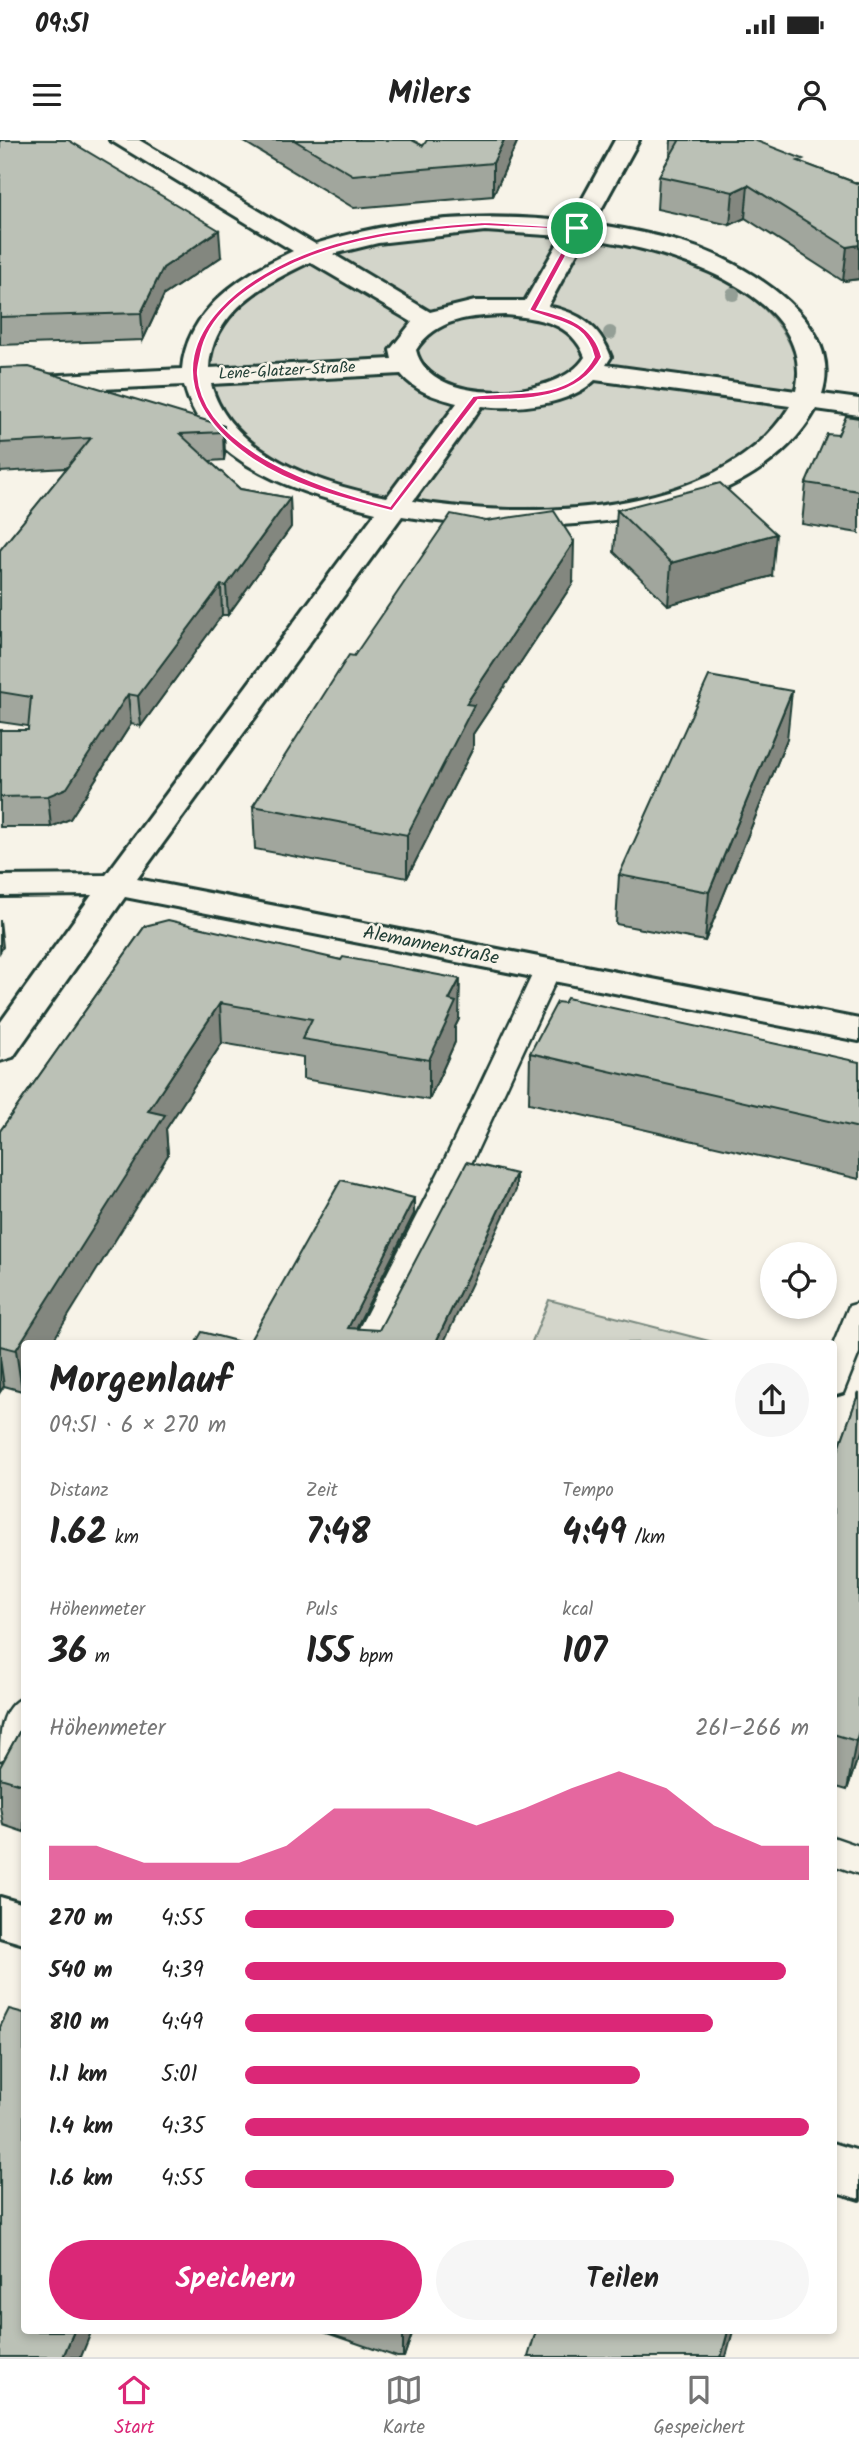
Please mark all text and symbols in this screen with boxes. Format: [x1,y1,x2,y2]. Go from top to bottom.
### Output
text: 09:51 [35,4,89,46]
text: Milers [388,69,471,120]
icon: menu [28,76,66,114]
icon: person [793,76,831,114]
pin [547,198,607,258]
icon: arrive [558,209,596,247]
street label: Lene-Glatzer-Straße [218,355,356,387]
street label: Alemannenstraße [360,918,502,974]
map controls [760,1242,837,1319]
button: locate [760,1242,837,1319]
text: Morgenlauf [49,1352,231,1412]
button: share [735,1363,809,1437]
text: 09:51 · 6 × 270 m [49,1408,226,1444]
text: Distanz [49,1476,109,1506]
text: Zeit [306,1476,338,1506]
text: Tempo [562,1476,614,1506]
text: 1.62 [49,1506,107,1562]
text: 7:48 [306,1506,371,1562]
text: 4:49 [562,1506,627,1562]
text: km [107,1523,139,1553]
text: /km [627,1523,665,1553]
text: Höhenmeter [49,1595,145,1625]
text: Puls [306,1595,338,1625]
text: kcal [562,1595,593,1625]
text: 36 [49,1625,87,1681]
text: 155 [306,1625,352,1681]
text: 107 [562,1625,607,1681]
text: m [87,1642,110,1672]
text: bpm [352,1642,393,1672]
text: Höhenmeter [49,1711,165,1747]
text: 261–266 m [695,1711,809,1747]
text: 270 m [49,1901,113,1937]
text: 4:55 [161,1901,204,1937]
text: 540 m [49,1953,113,1989]
text: 4:39 [161,1953,204,1989]
text: 810 m [49,2005,109,2041]
text: 4:49 [161,2005,203,2041]
text: 1.1 km [49,2057,107,2093]
text: 5:01 [161,2057,198,2093]
text: 1.4 km [49,2109,113,2145]
text: 4:35 [161,2109,205,2145]
text: 1.6 km [49,2161,113,2197]
text: 4:55 [161,2161,204,2197]
button: Speichern [49,2240,422,2320]
button: Teilen [436,2240,809,2320]
tab: Start [114,2371,154,2443]
tab: Karte [383,2371,425,2443]
tab: Gespeichert [654,2371,745,2443]

